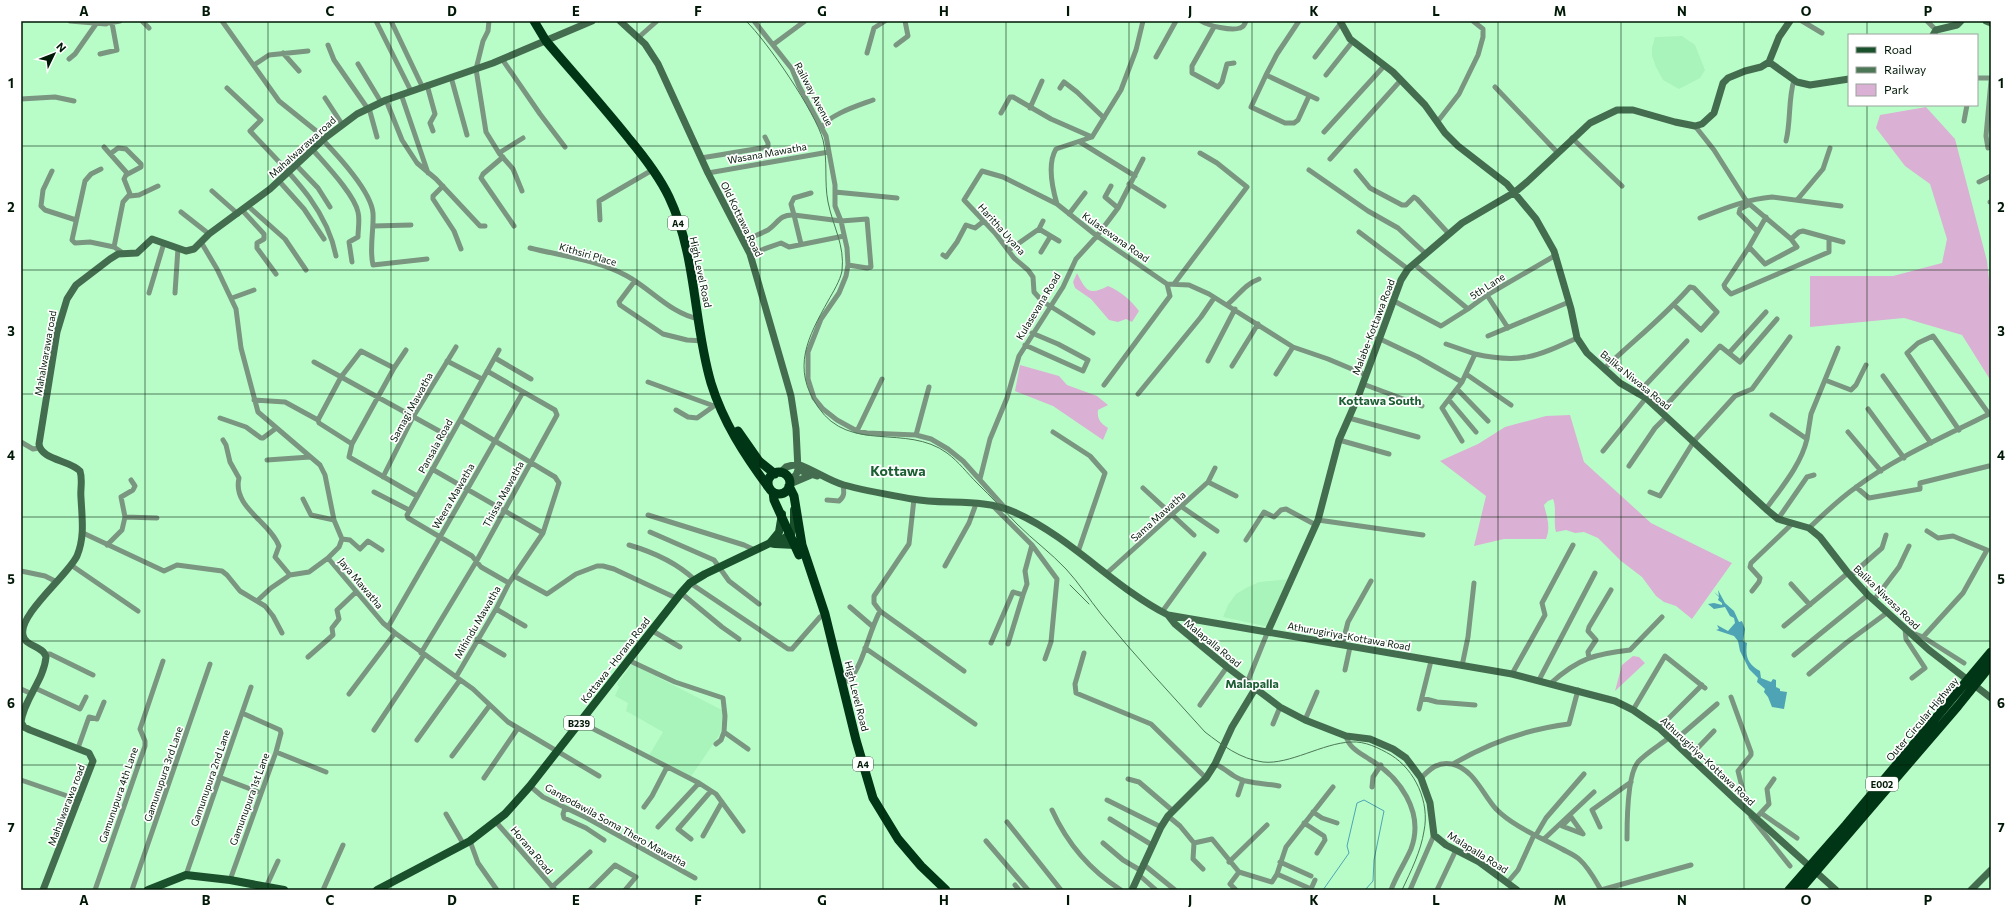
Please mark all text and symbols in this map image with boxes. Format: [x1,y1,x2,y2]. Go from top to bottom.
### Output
text: A [79,3,89,19]
text: B [202,3,211,19]
text: C [326,3,335,19]
text: D [447,3,457,19]
text: E [572,3,580,19]
text: F [694,3,702,19]
text: G [817,3,827,19]
text: H [939,3,949,19]
text: I [1066,3,1070,19]
text: J [1188,3,1192,19]
text: K [1309,3,1319,19]
text: L [1432,3,1440,19]
text: M [1554,3,1566,19]
text: N [1677,3,1687,19]
text: O [1801,3,1812,19]
text: P [1924,3,1933,19]
north arrow [34,34,74,74]
legend [1848,34,1978,106]
text: N [54,39,69,54]
text: Road [1884,42,1912,56]
street label: Railway Avenue [792,60,836,128]
text: Railway [1884,62,1926,76]
text: 1 [8,75,14,91]
text: 1 [1998,75,2004,91]
text: Park [1884,82,1910,96]
street label: Mahalwarawa road [266,114,338,180]
street label: Wasana Mawatha [726,140,808,166]
street label: Old Kottawa Road [719,179,766,259]
text: 2 [7,199,15,215]
text: 2 [1997,199,2005,215]
street label: Haritha Uyana [976,201,1028,257]
street label: Kulasewana Road [1080,209,1152,265]
road number: A4 [668,216,688,230]
street label: High Level Road [688,236,714,309]
street label: Kithsiri Place [558,240,618,268]
street label: Kulasevana Road [1013,270,1063,342]
street label: 5th Lane [1467,270,1507,302]
street label: Malabe-Kottawa Road [1349,277,1397,377]
street label: Mahalwarawa road [32,309,58,396]
text: 3 [7,323,15,339]
text: 3 [1997,323,2005,339]
street label: Balika Niwasa Road [1598,348,1674,412]
street label: Samagi Mawatha [387,370,435,444]
district label: Kottawa South [1338,393,1422,407]
street label: Pansala Road [415,417,455,475]
text: 4 [7,447,15,463]
text: 4 [1997,447,2005,463]
street label: Thissa Mawatha [480,459,526,529]
street label: Weera Mawatha [429,461,477,531]
district label: Kottawa [870,462,926,479]
street label: Sama Mawatha [1128,488,1188,544]
street label: Jaya Mawatha [336,555,386,611]
street label: Balika Niwasa Road [1851,562,1923,632]
text: 5 [7,571,15,587]
text: 5 [1997,571,2005,587]
street label: Mihindu Mawatha [451,583,503,661]
street label: Kottawa - Horana Road [578,615,652,705]
street label: Malapalla Road [1182,617,1244,670]
street label: Athurugiriya-Kottawa Road [1287,619,1412,653]
street label: High Level Road [842,660,872,733]
street label: Outer Circular Highway [1883,675,1961,763]
district label: Malapalla [1225,676,1279,690]
text: 6 [7,695,15,711]
text: 6 [1997,695,2005,711]
street label: Athurugiriya-Kottawa Road [1658,714,1758,808]
road number: B239 [564,716,594,730]
street label: Gamunupura 3rd Lane [141,725,185,823]
street label: Gamunupura 2nd Lane [188,728,232,828]
street label: Gamunupura 4th Lane [96,746,140,844]
street label: Gamunupura 1st Lane [227,751,271,847]
road number: A4 [853,757,873,771]
street label: Mahalwarawa road [45,762,87,847]
road number: E002 [1866,777,1898,791]
street label: Gangodawila Soma Thero Mawatha [543,781,689,869]
text: 7 [7,819,15,835]
text: 7 [1997,819,2005,835]
street label: Horana Road [508,824,556,877]
street label: Malapalla Road [1445,829,1511,876]
text: A [79,892,89,908]
text: B [202,892,211,908]
text: C [326,892,335,908]
text: D [447,892,457,908]
text: E [572,892,580,908]
text: F [694,892,702,908]
text: G [817,892,827,908]
text: H [939,892,949,908]
text: I [1066,892,1070,908]
text: J [1188,892,1192,908]
text: K [1309,892,1319,908]
text: L [1432,892,1440,908]
text: M [1554,892,1566,908]
text: N [1677,892,1687,908]
text: O [1801,892,1812,908]
text: P [1924,892,1933,908]

